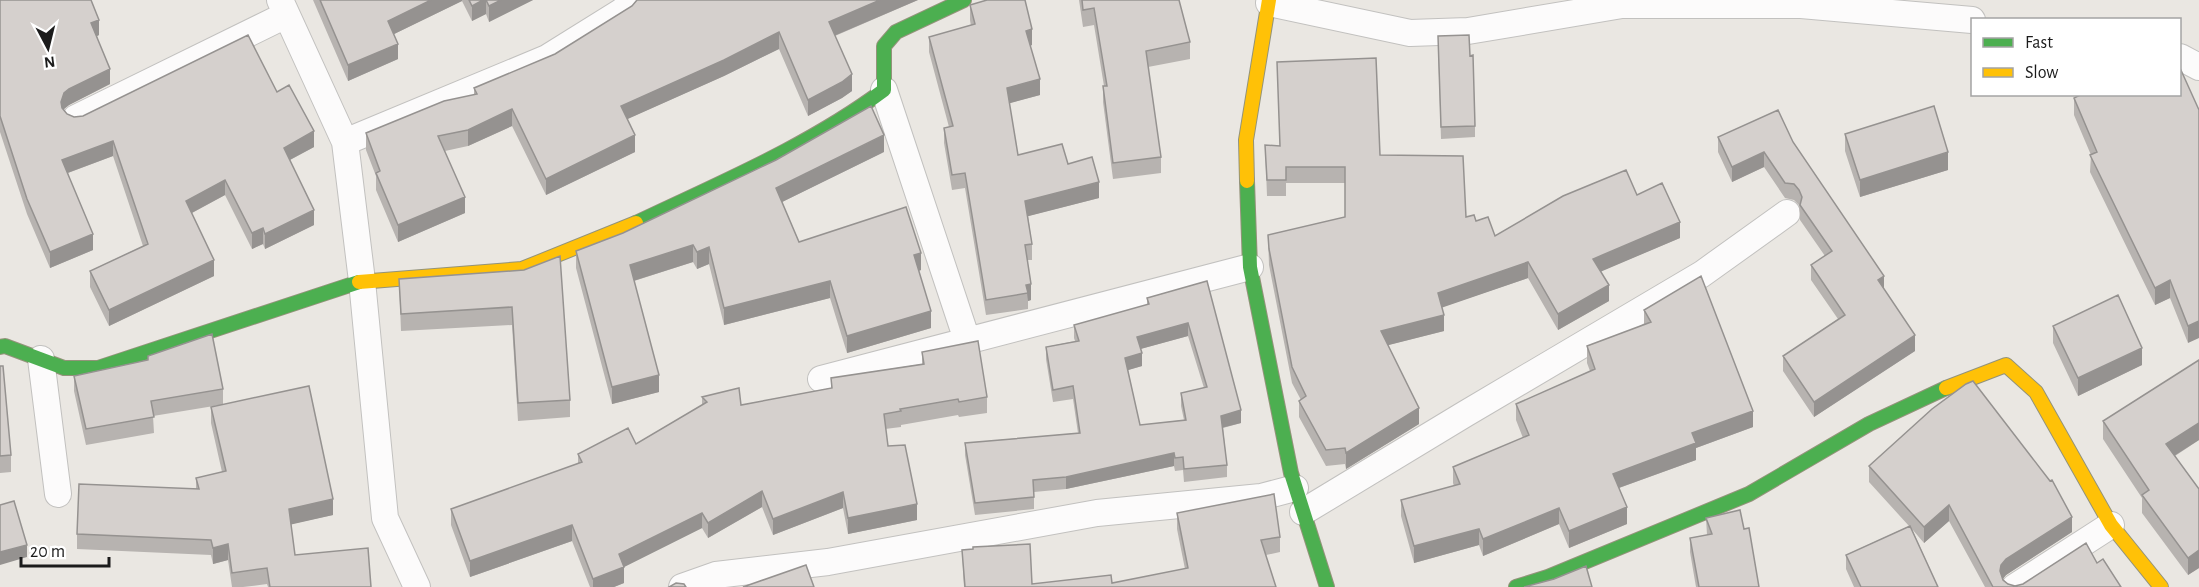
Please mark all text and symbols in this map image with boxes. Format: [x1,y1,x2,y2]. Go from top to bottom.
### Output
north arrow [18,18,78,78]
legend [1971,18,2181,96]
text: Fast [2025,34,2053,52]
text: N [43,53,56,71]
text: Slow [2025,64,2058,82]
scale bar [21,530,110,568]
text: 20 m [30,543,65,561]

